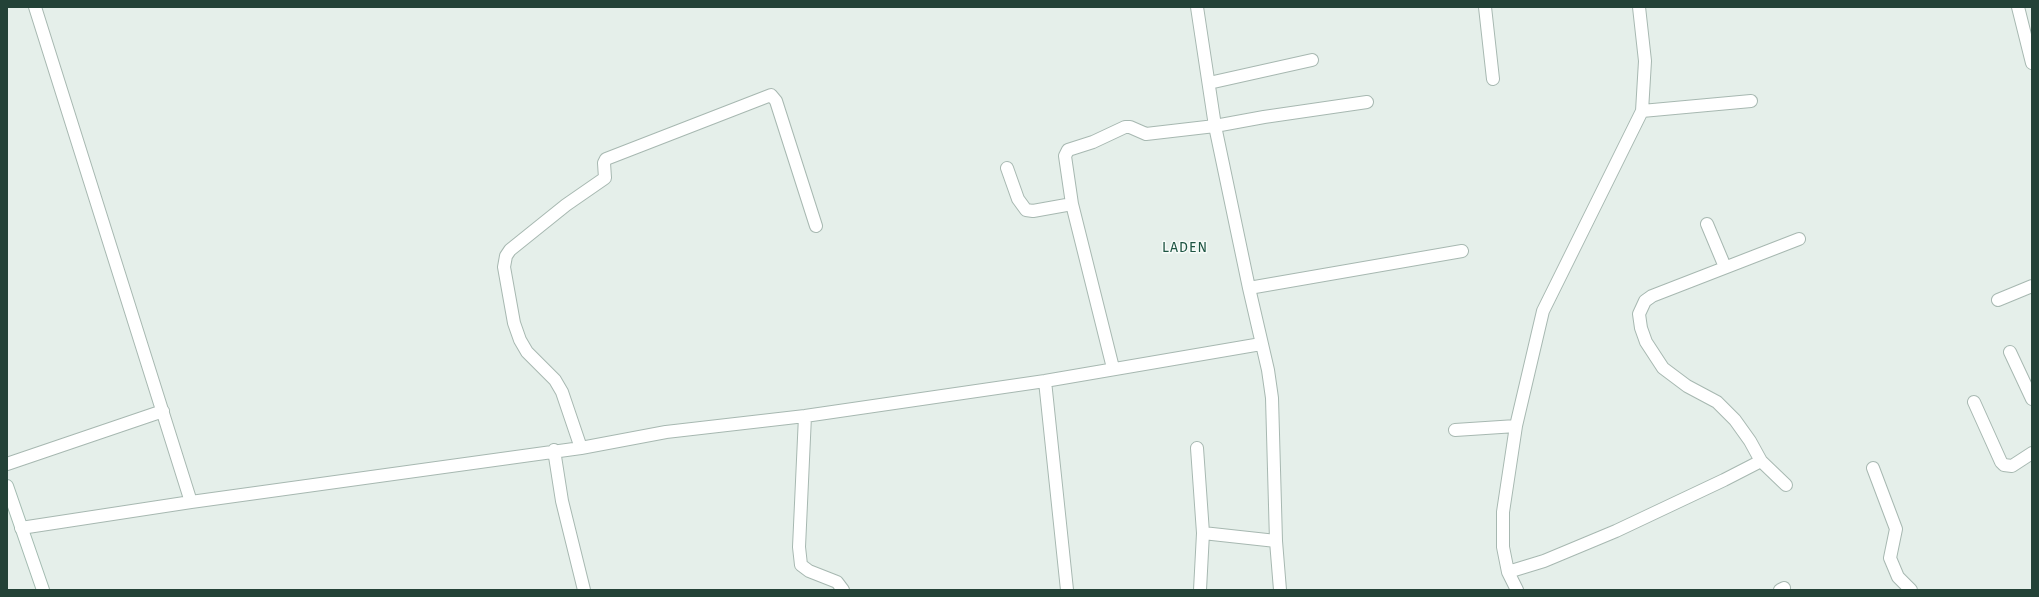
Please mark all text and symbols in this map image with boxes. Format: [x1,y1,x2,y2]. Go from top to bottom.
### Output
district label: LADEN [1162,240,1208,256]

